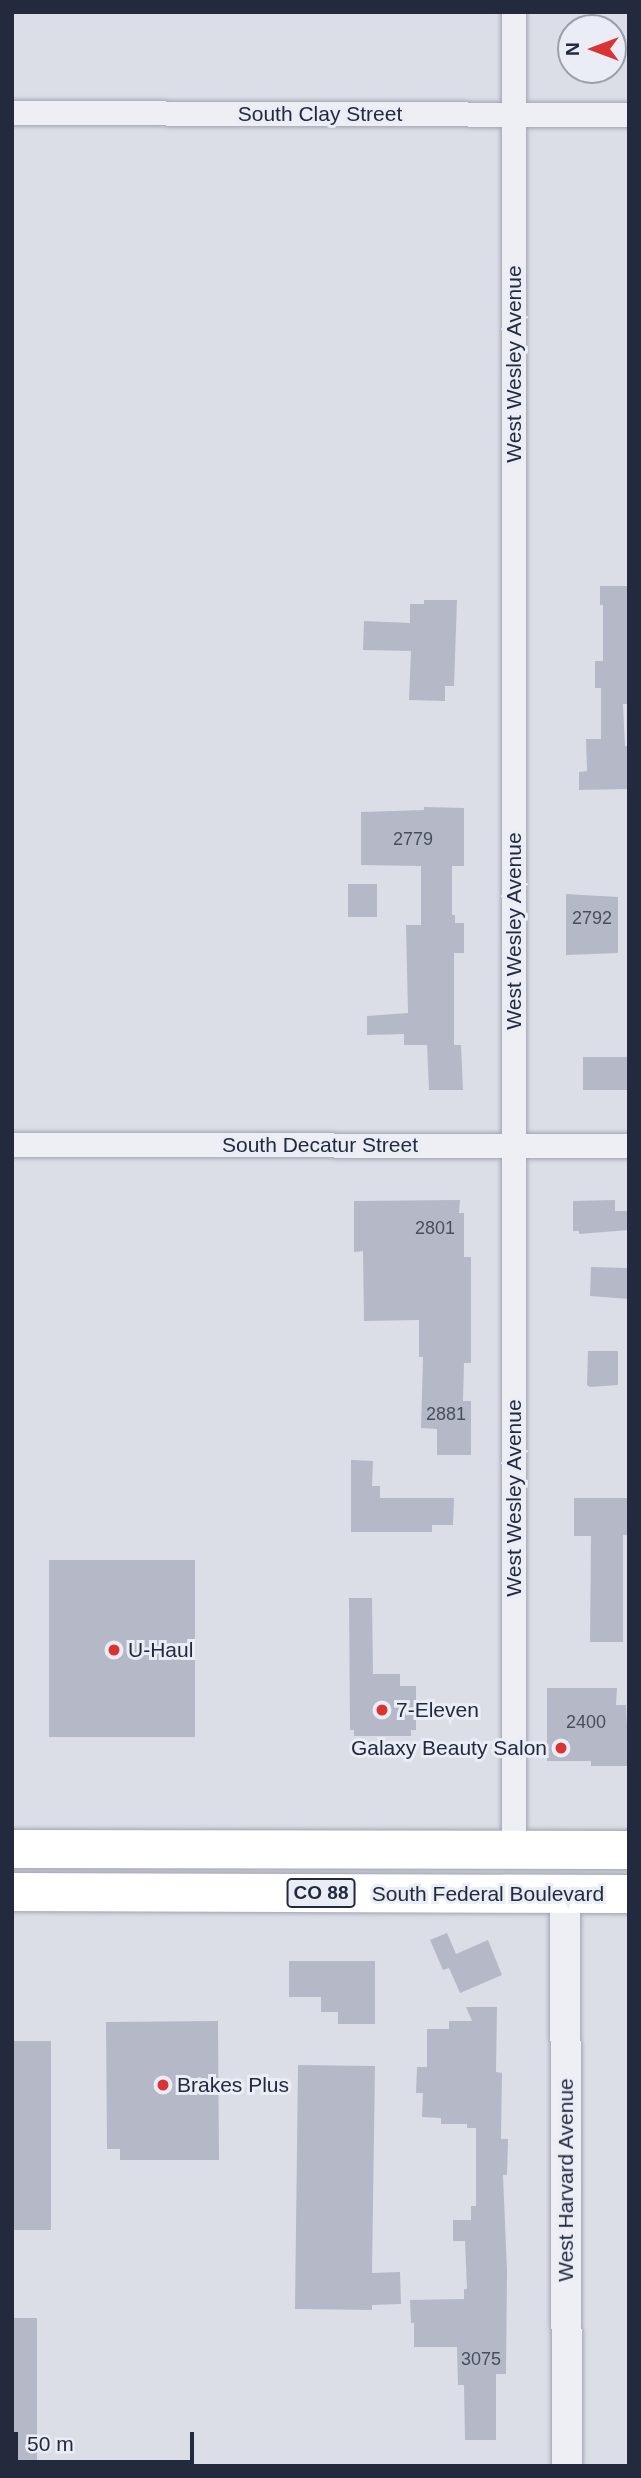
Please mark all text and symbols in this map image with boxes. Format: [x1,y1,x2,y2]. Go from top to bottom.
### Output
north arrow [557,14,627,84]
text: N [562,42,583,56]
street label: South Clay Street [238,101,402,127]
street label: West Wesley Avenue [501,265,527,463]
house number: 2779 [393,828,433,850]
street label: West Wesley Avenue [501,832,527,1030]
house number: 2792 [572,907,612,929]
street label: South Decatur Street [222,1132,418,1158]
house number: 2801 [415,1217,455,1239]
street label: West Wesley Avenue [501,1399,527,1597]
house number: 2881 [426,1403,466,1425]
place label: U-Haul [128,1637,193,1663]
marker: U-Haul [106,1642,122,1658]
place label: 7-Eleven [396,1697,479,1723]
marker: 7-Eleven [374,1702,390,1718]
house number: 2400 [566,1711,606,1733]
place label: Galaxy Beauty Salon [351,1735,547,1761]
marker: Galaxy Beauty Salon [553,1740,569,1756]
road number: CO 88 [286,1878,356,1909]
street label: South Federal Boulevard [372,1881,604,1907]
place label: Brakes Plus [177,2072,289,2098]
marker: Brakes Plus [155,2077,171,2093]
street label: West Harvard Avenue [553,2078,579,2282]
house number: 3075 [461,2348,501,2370]
scale bar [18,2418,198,2462]
text: 50 m [27,2432,74,2455]

